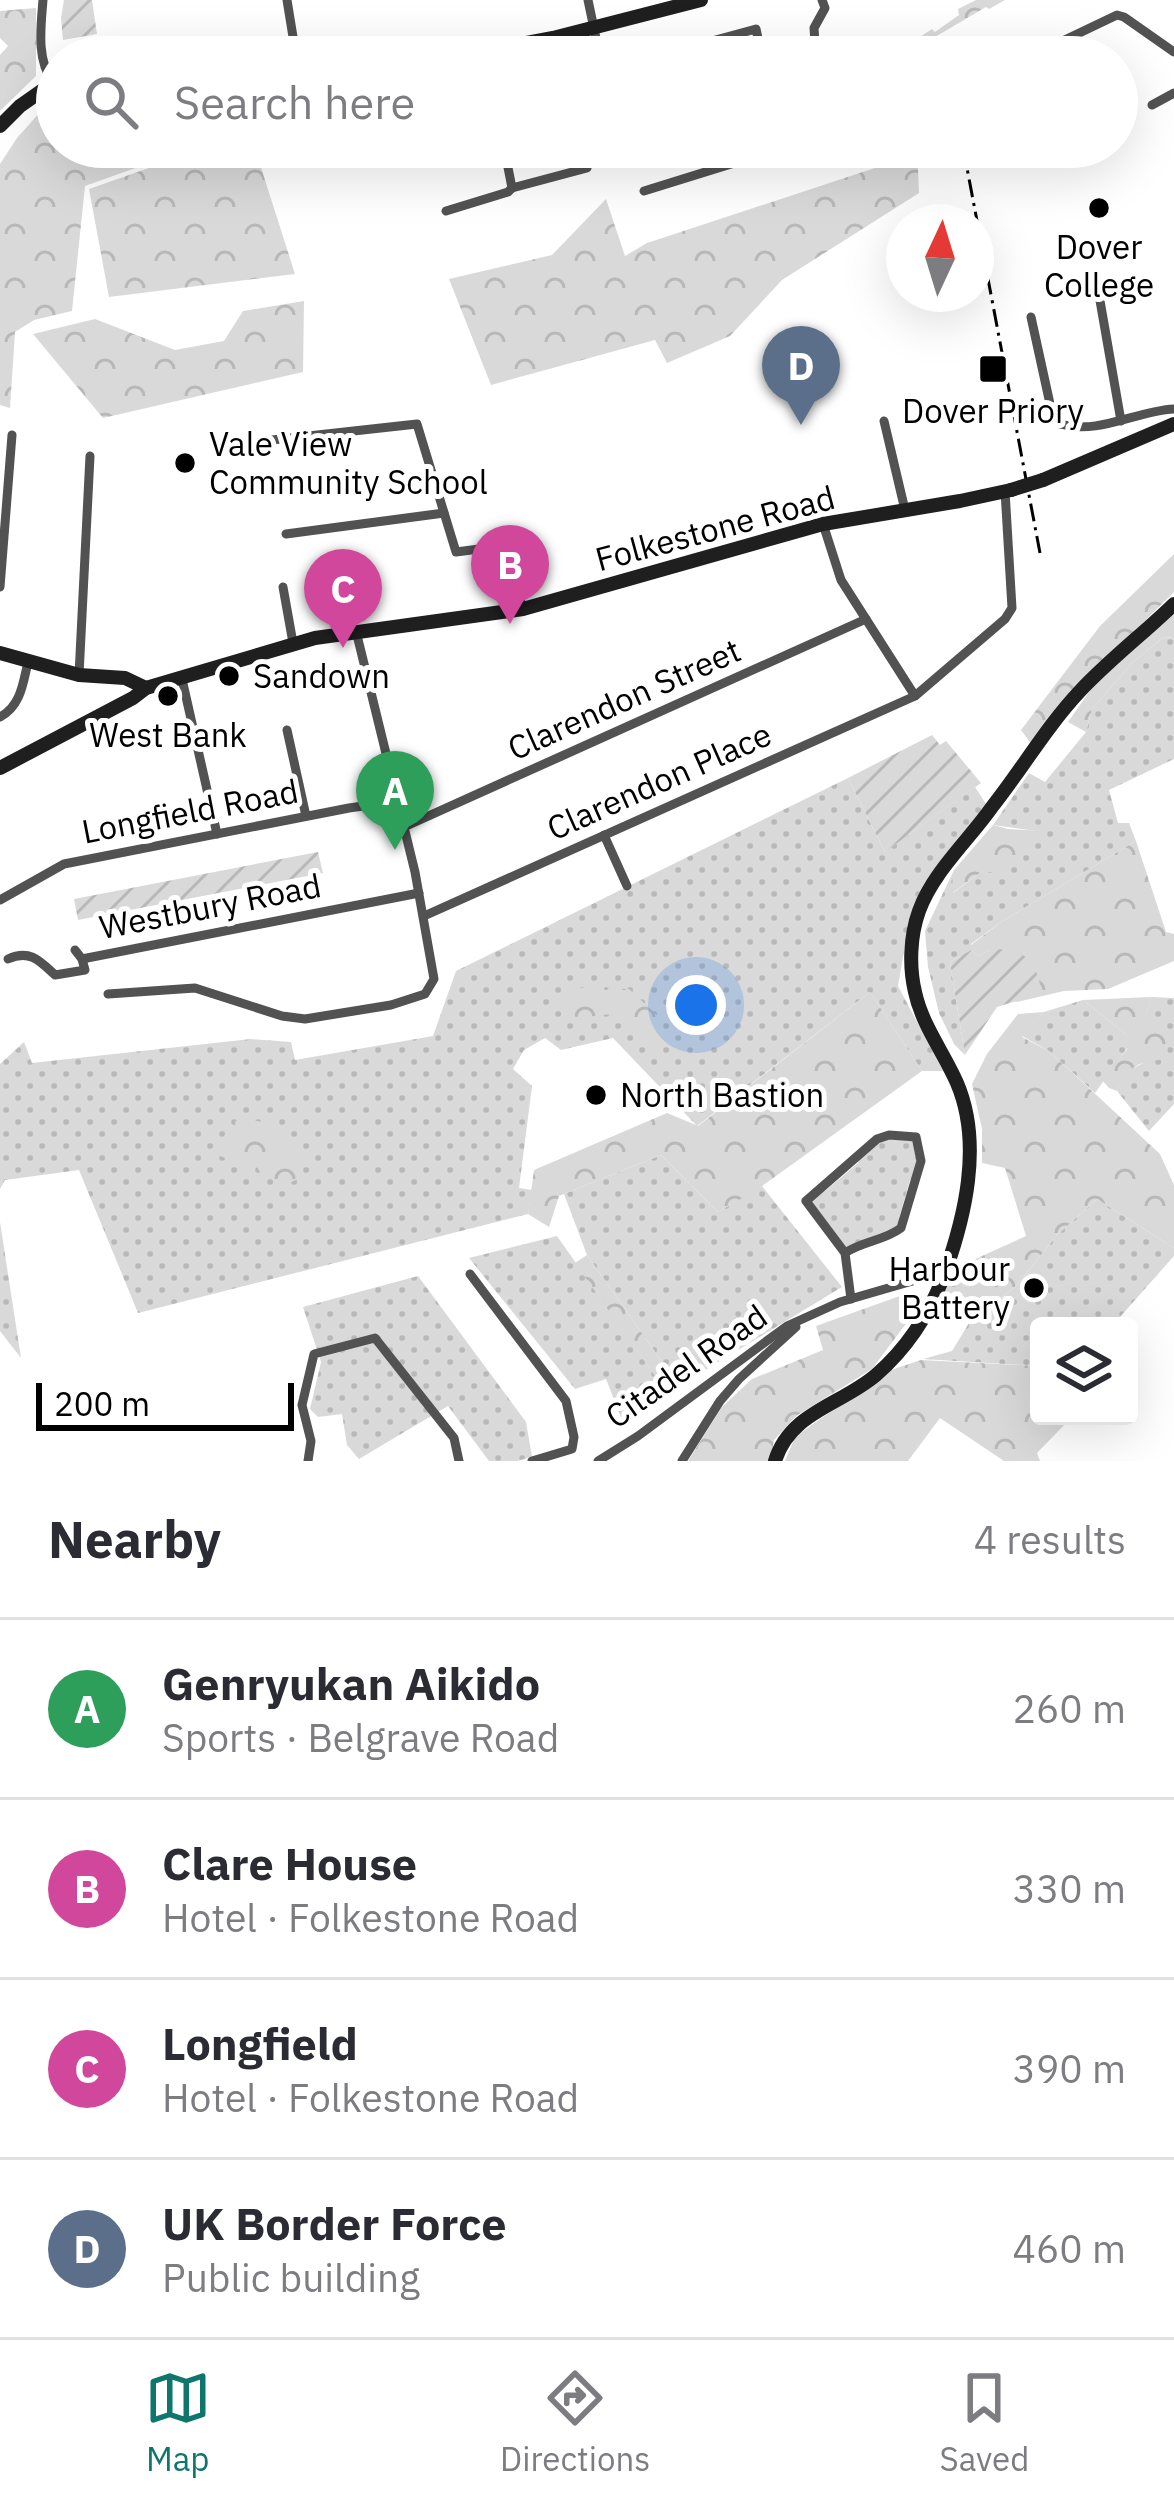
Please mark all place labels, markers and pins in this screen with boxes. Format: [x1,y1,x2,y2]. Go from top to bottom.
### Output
marker: Dover College [1086,195,1112,221]
place label: Dover College [1044,225,1154,306]
pin: D [762,326,840,425]
marker: Dover Priory [977,353,1009,385]
place label: Dover Priory [902,389,1084,432]
place label: Vale View Community School [209,422,488,503]
marker: Vale View Community School [172,450,198,476]
pin: B [471,525,549,624]
pin: C [304,549,382,648]
place label: Sandown [253,654,390,697]
marker: Sandown [216,663,242,689]
marker: West Bank [155,683,181,709]
place label: West Bank [89,713,247,756]
pin: A [356,751,434,850]
place label: North Bastion [620,1073,824,1116]
marker: North Bastion [583,1082,609,1108]
place label: Harbour Battery [888,1247,1010,1328]
marker: Harbour Battery [1021,1275,1047,1301]

